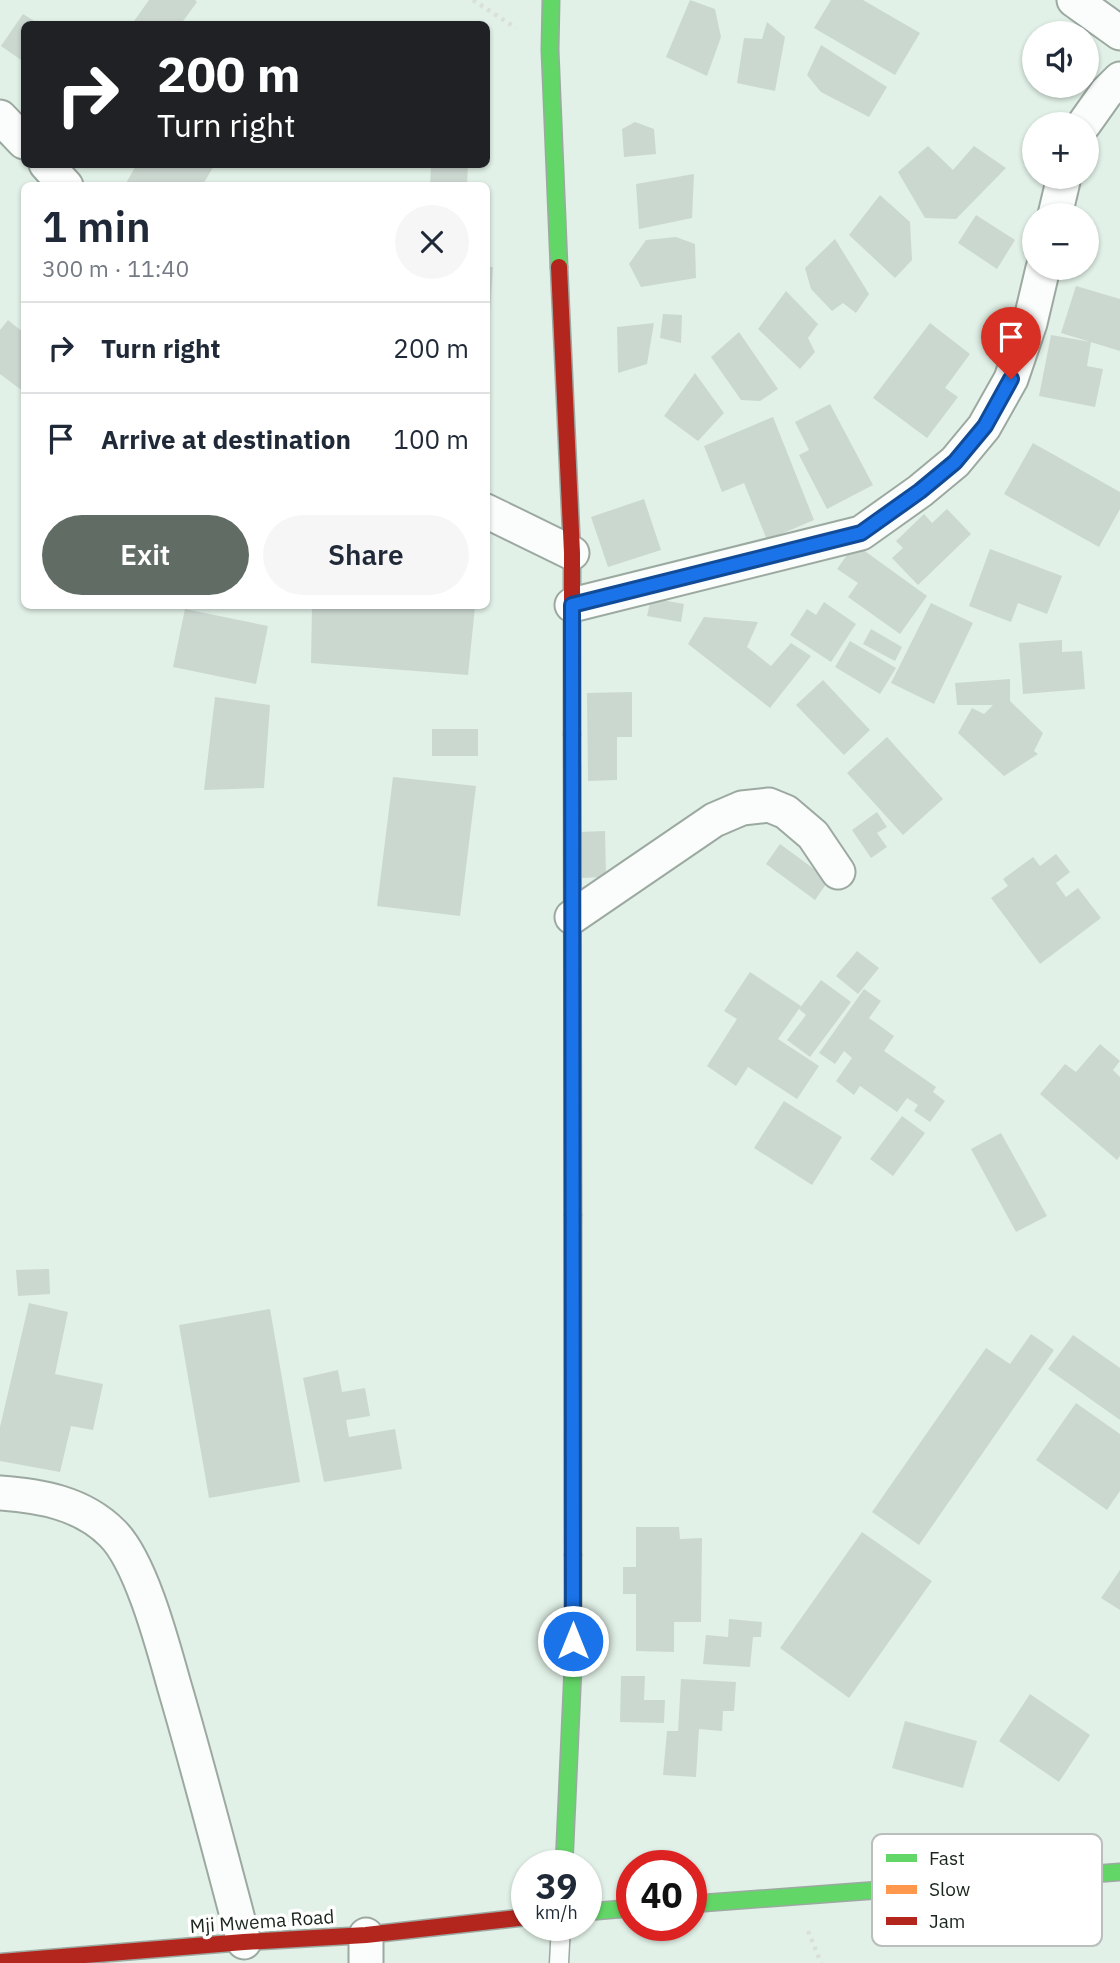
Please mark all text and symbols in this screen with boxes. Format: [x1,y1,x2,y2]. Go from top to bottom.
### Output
map controls [1022,21,1099,280]
button: sound [1022,21,1099,98]
text: 200 m [157,42,301,105]
icon: right [42,49,133,140]
text: Turn right [157,104,295,146]
button: + [1022,112,1099,189]
text: 1 min [42,199,151,254]
button: − [1022,203,1099,280]
button: close [395,205,469,279]
text: 300 m · 11:40 [42,253,189,283]
pin [981,307,1041,379]
icon: arrive [992,318,1030,356]
icon: right [42,329,80,367]
text: Turn right [101,331,220,365]
text: 200 m [393,331,469,365]
icon: arrive [42,420,80,458]
text: Arrive at destination [101,422,351,456]
text: 100 m [393,422,469,456]
button: Exit [42,515,249,595]
button: Share [263,515,469,595]
position arrow [536,1604,610,1678]
legend [872,1834,1102,1946]
text: Fast [929,1846,965,1870]
speed limit sign: 40 [616,1850,707,1941]
text: 39 [535,1863,578,1909]
text: Slow [929,1877,970,1901]
text: km/h [535,1901,578,1924]
street label: Mji Mwema Road [189,1904,335,1938]
text: Jam [929,1909,965,1933]

